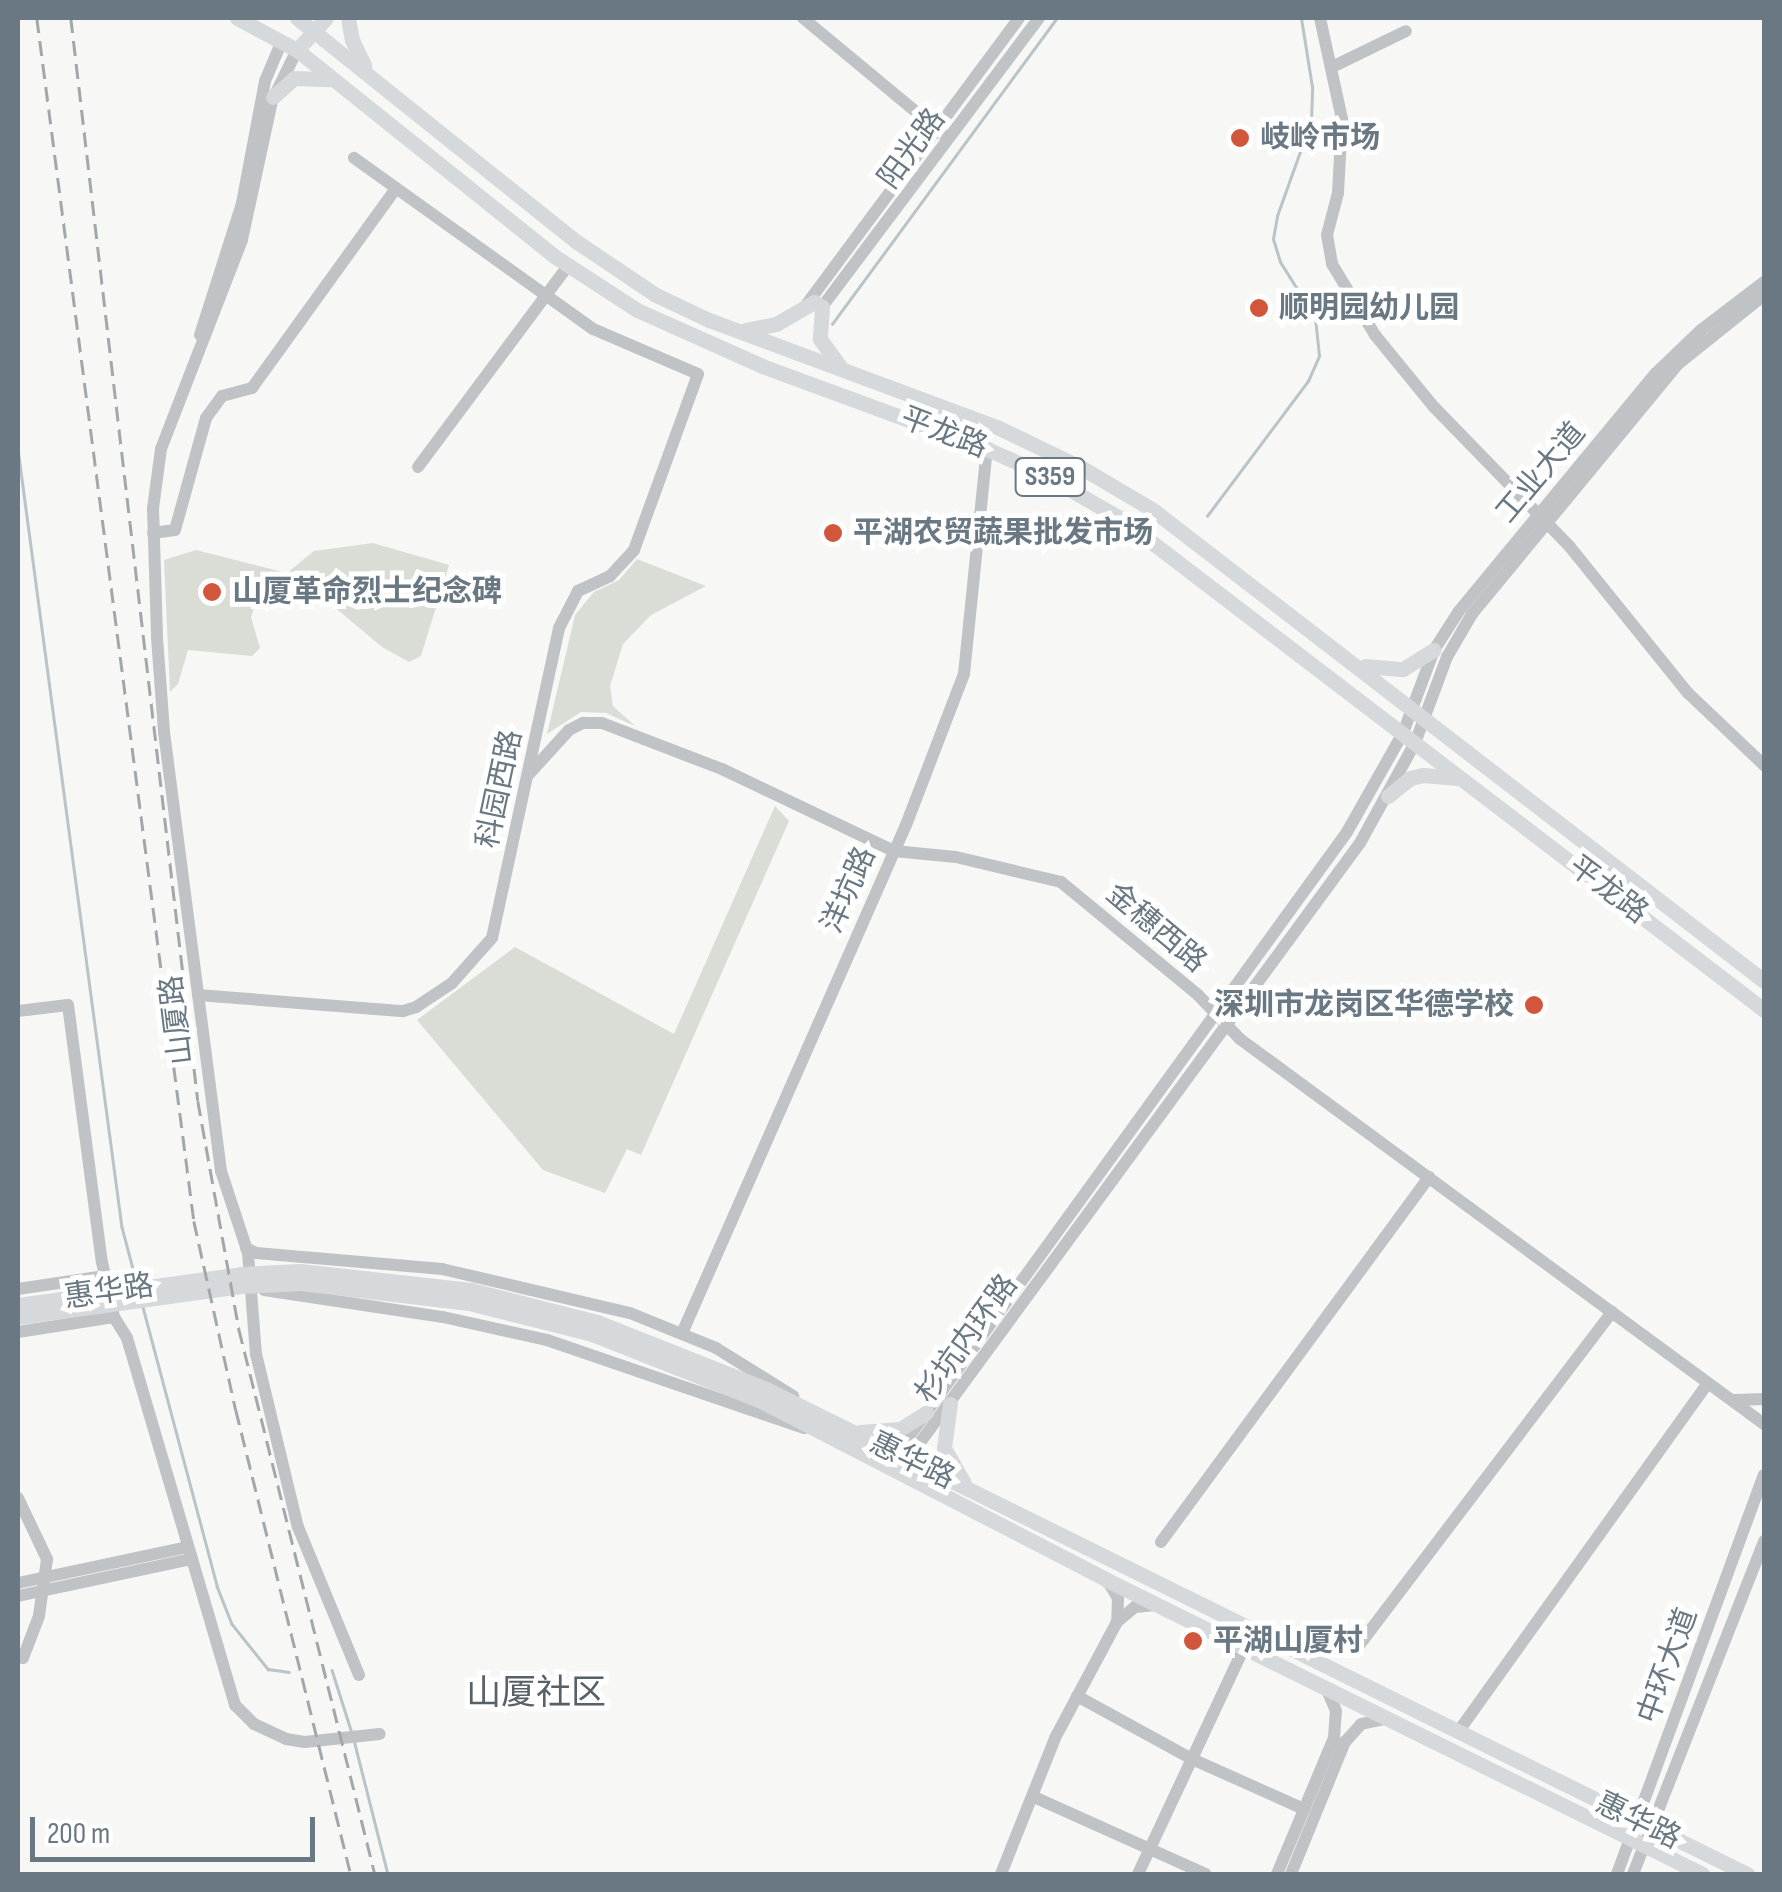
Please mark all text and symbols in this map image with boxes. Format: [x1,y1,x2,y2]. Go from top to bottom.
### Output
street label: 阳光路 [871,102,953,196]
place label: 岐岭市场 [1260,120,1380,156]
marker: 岐岭市场 [1229,127,1251,149]
place label: 顺明园幼儿园 [1279,290,1459,326]
marker: 顺明园幼儿园 [1248,297,1270,319]
street label: 平龙路 [896,400,992,466]
street label: 工业大道 [1489,415,1593,531]
road number: S359 [1012,454,1088,500]
place label: 平湖农贸蔬果批发市场 [853,515,1153,551]
marker: 平湖农贸蔬果批发市场 [822,522,844,544]
place label: 山厦革命烈士纪念碑 [232,574,502,610]
marker: 山厦革命烈士纪念碑 [201,581,223,603]
street label: 科园西路 [470,727,530,851]
street label: 洋坑路 [814,842,884,938]
street label: 平龙路 [1561,849,1655,931]
street label: 金穗西路 [1098,876,1214,980]
street label: 山厦路 [154,973,200,1067]
place label: 深圳市龙岗区华德学校 [1214,987,1514,1023]
marker: 深圳市龙岗区华德学校 [1523,994,1545,1016]
street label: 惠华路 [62,1268,156,1316]
street label: 杉坑内环路 [908,1268,1026,1410]
street label: 惠华路 [864,1425,960,1497]
street label: 中环大道 [1631,1603,1705,1729]
place label: 平湖山厦村 [1213,1623,1363,1659]
marker: 平湖山厦村 [1182,1630,1204,1652]
district label: 山厦社区 [466,1673,606,1715]
street label: 惠华路 [1590,1785,1686,1857]
scale bar [35,1797,320,1859]
text: 200 m [47,1816,110,1852]

